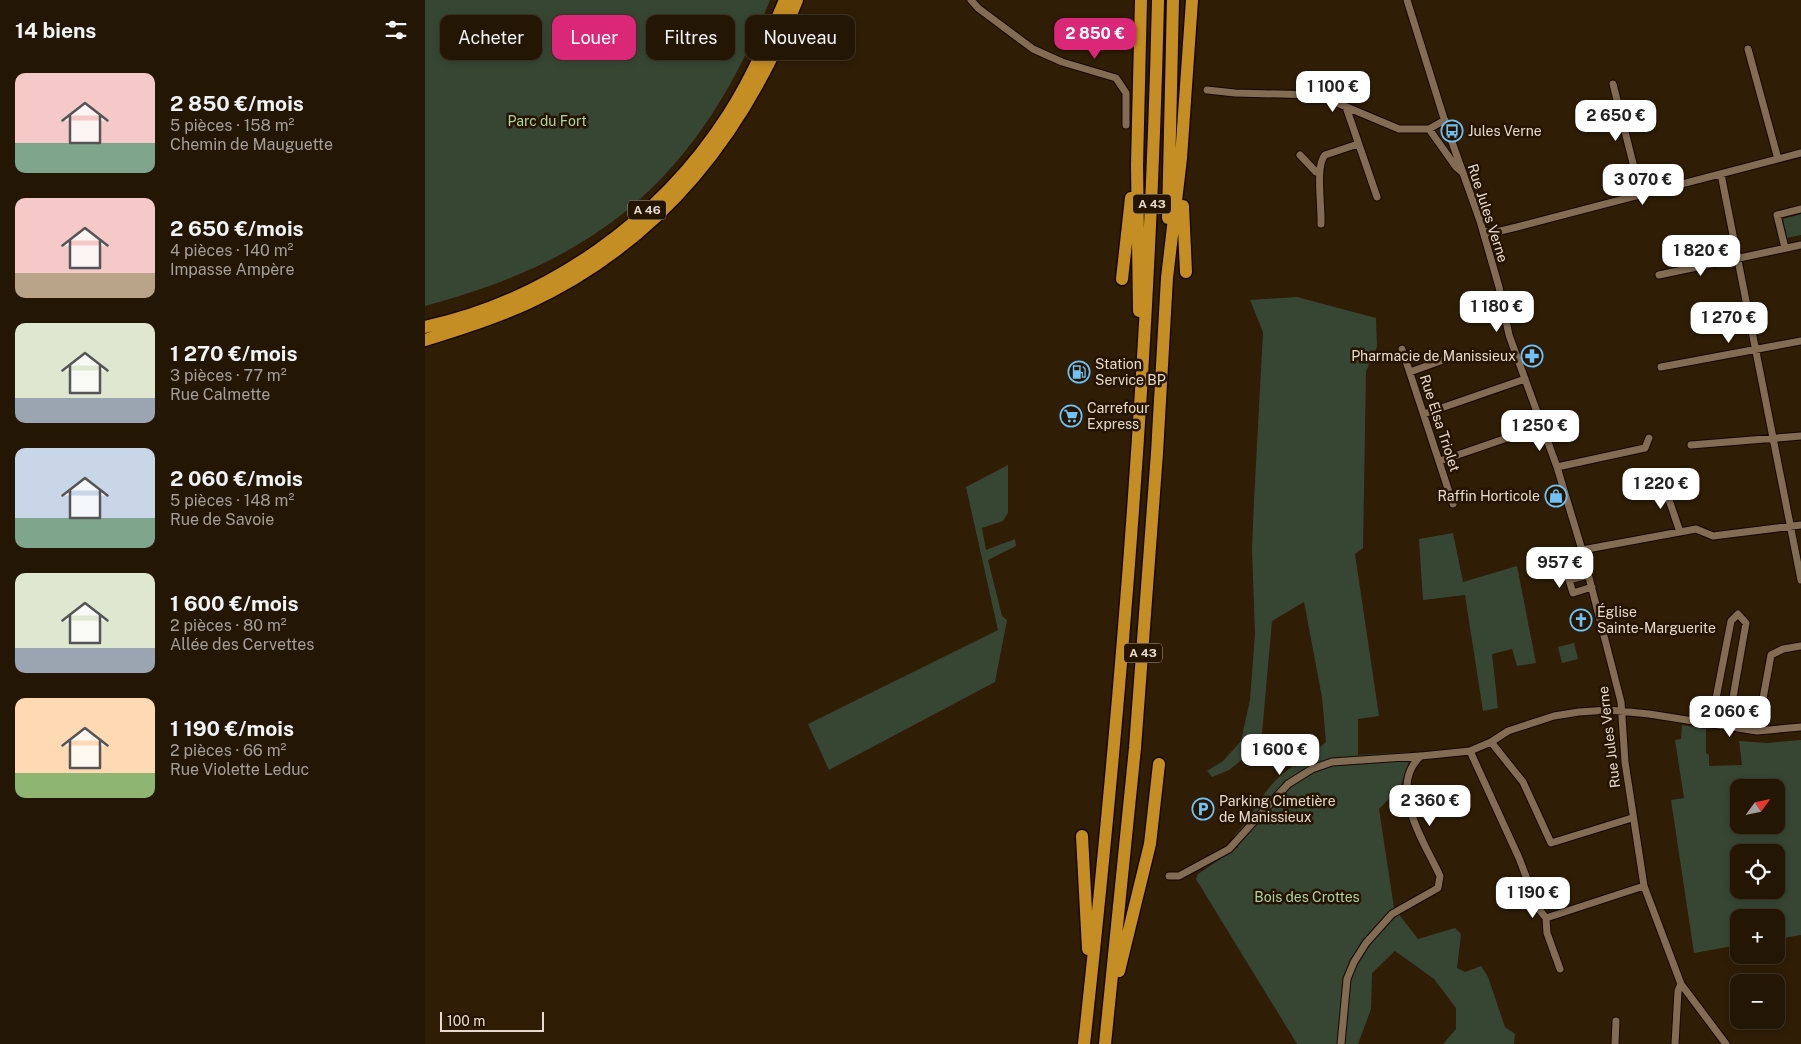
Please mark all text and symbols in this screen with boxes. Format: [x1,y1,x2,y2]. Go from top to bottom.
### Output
chip: Acheter [440,15,542,60]
chip: Louer [552,15,636,60]
chip: Filtres [646,15,735,60]
chip: Nouveau [745,15,855,60]
icon: filters [382,16,410,44]
text: 14 biens [15,18,96,43]
pin: 2 850 € [1049,18,1141,60]
text: 2 850 € [1065,24,1125,43]
pin: 1 100 € [1287,70,1379,113]
text: 1 100 € [1307,77,1359,96]
text: 2 850 €/mois [170,91,304,116]
icon: home [55,93,115,153]
pin: 2 650 € [1570,100,1662,142]
text: 2 650 € [1586,106,1646,125]
park label: Parc du Fort [507,113,587,129]
text: 5 pièces · 158 m² [170,116,294,135]
bus stop icon: Jules Verne [1440,119,1464,143]
place label: Jules Verne [1468,123,1542,139]
text: Chemin de Mauguette [170,135,333,154]
street label: Rue Jules Verne [1465,162,1511,264]
pin: 3 070 € [1597,164,1689,206]
text: 3 070 € [1614,170,1672,189]
road number: A 43 [1133,194,1171,213]
road number: A 46 [628,200,666,220]
text: 2 650 €/mois [170,216,304,241]
icon: home [55,218,115,278]
pin: 1 820 € [1655,234,1747,277]
text: 4 pièces · 140 m² [170,241,294,260]
text: 1 820 € [1673,241,1729,260]
text: Impasse Ampère [170,260,295,279]
pin: 1 180 € [1451,290,1543,333]
text: 1 180 € [1471,297,1523,316]
pin: 1 270 € [1683,302,1775,344]
text: 1 270 € [1702,308,1756,327]
text: 1 270 €/mois [170,341,298,366]
icon: home [55,343,115,403]
pharmacy icon: Pharmacie de Manissieux [1520,344,1544,368]
place label: Pharmacie de Manissieux [1351,348,1516,364]
place label: Station Service BP [1095,356,1166,388]
fuel station icon: Station Service BP [1067,360,1091,384]
text: 3 pièces · 77 m² [170,366,287,385]
street label: Rue Elsa Triolet [1417,372,1463,474]
text: Rue Calmette [170,385,270,404]
place label: Carrefour Express [1087,400,1150,432]
supermarket icon: Carrefour Express [1059,404,1083,428]
pin: 1 250 € [1494,410,1586,452]
text: 1 250 € [1512,416,1568,435]
text: 2 060 €/mois [170,466,303,491]
icon: home [55,468,115,528]
pin: 1 220 € [1615,468,1707,510]
text: 1 220 € [1633,474,1689,493]
shop icon: Raffin Horticole [1544,484,1568,508]
place label: Raffin Horticole [1437,488,1540,504]
text: 5 pièces · 148 m² [170,491,294,510]
text: Rue de Savoie [170,510,274,529]
pin: 957 € [1525,546,1595,589]
text: 957 € [1537,553,1583,572]
text: 1 600 €/mois [170,591,299,616]
icon: home [55,593,115,653]
place label: Église Sainte-Marguerite [1597,603,1716,636]
church icon: Église Sainte-Marguerite [1569,608,1593,632]
text: 2 pièces · 80 m² [170,616,287,635]
text: Allée des Cervettes [170,635,314,654]
road number: A 43 [1124,644,1162,662]
street label: Rue Jules Verne [1595,685,1623,789]
pin: 2 060 € [1684,696,1776,738]
text: 2 060 € [1701,702,1759,721]
text: 1 190 €/mois [170,716,294,741]
icon: home [55,718,115,778]
pin: 1 600 € [1234,734,1326,776]
text: 1 600 € [1252,740,1308,759]
text: 2 pièces · 66 m² [170,741,286,760]
text: Rue Violette Leduc [170,760,309,779]
north arrow [1730,779,1785,834]
map controls [1730,779,1785,1029]
pin: 2 360 € [1384,784,1476,827]
text: 2 360 € [1400,791,1460,810]
place label: Parking Cimetière de Manissieux [1219,793,1336,825]
parking icon: Parking Cimetière de Manissieux [1191,797,1215,821]
button: locate [1730,844,1785,899]
pin: 1 190 € [1487,876,1579,919]
text: 1 190 € [1507,883,1559,902]
park label: Bois des Crottes [1254,889,1360,905]
button: + [1730,909,1785,964]
button: − [1730,974,1785,1029]
scale bar [440,1009,544,1032]
text: 100 m [447,1013,485,1029]

